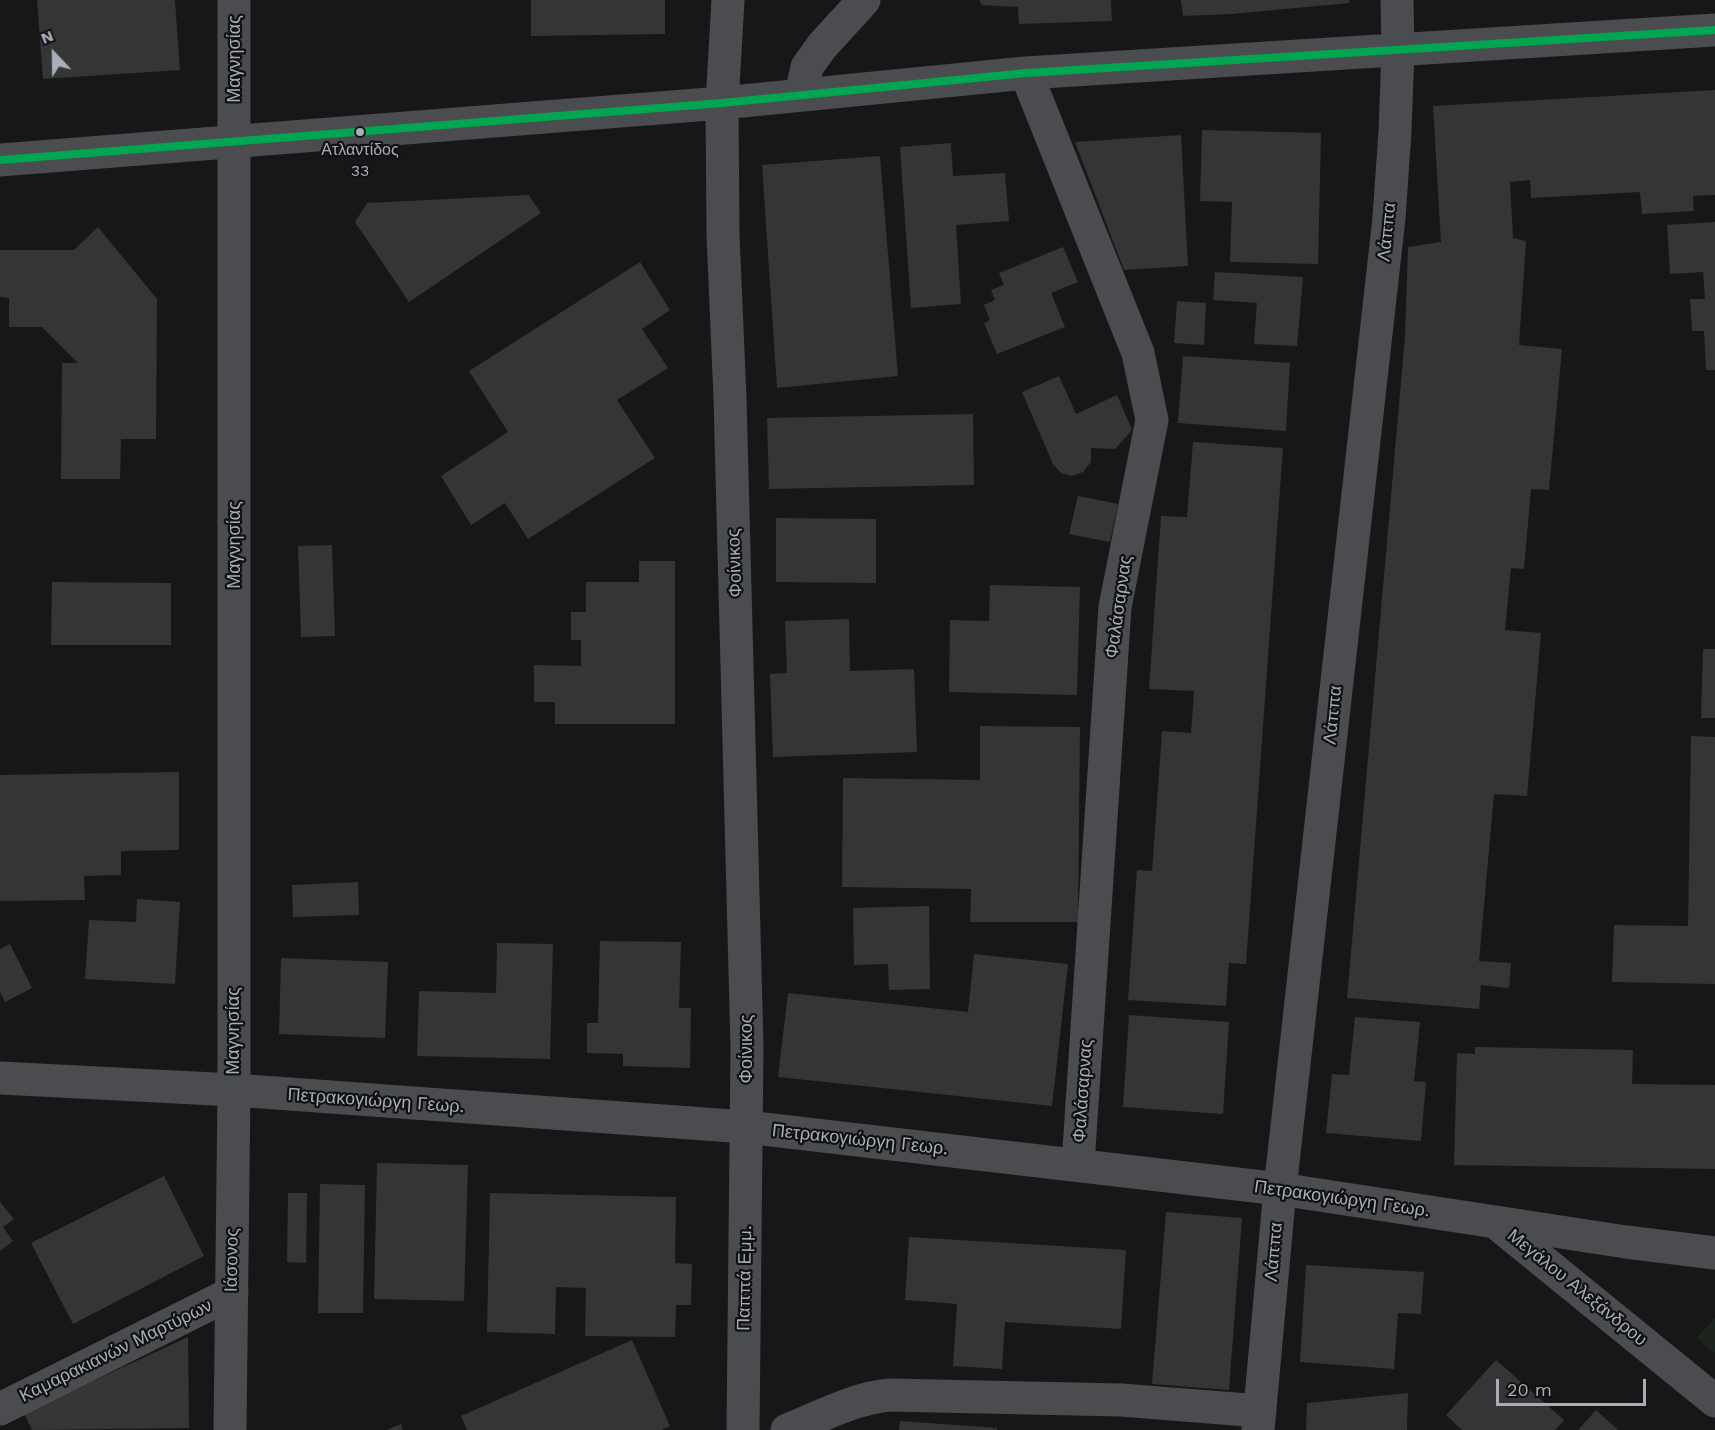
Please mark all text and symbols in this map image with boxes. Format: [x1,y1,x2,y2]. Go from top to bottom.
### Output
street label: Μαγνησίας [224,15,246,103]
north arrow [24,24,84,84]
text: N [38,26,56,48]
marker: Ατλαντίδος 33 [354,126,366,138]
place label: Ατλαντίδος 33 [321,140,399,178]
street label: Λάππα [1373,201,1401,263]
street label: Μαγνησίας [224,501,246,589]
street label: Φοίνικος [723,528,747,598]
street label: Φαλάσαρνας [1101,554,1137,660]
street label: Λάππα [1319,684,1347,746]
street label: Μαγνησίας [223,987,245,1075]
street label: Φοίνικος [736,1015,758,1083]
street label: Φαλάσαρνας [1069,1039,1097,1143]
street label: Πετρακογιώργη Γεωρ. [287,1084,465,1118]
street label: Πετρακογιώργη Γεωρ. [771,1120,949,1160]
street label: Πετρακογιώργη Γεωρ. [1253,1176,1431,1222]
street label: Λάππα [1261,1222,1287,1282]
street label: Παππά Εμμ. [733,1225,757,1331]
street label: Μεγάλου Αλεξάνδρου [1503,1225,1651,1351]
street label: Ιάσονος [221,1228,243,1292]
street label: Καμαρακιανών Μαρτύρων [16,1295,216,1407]
scale bar [1499,1367,1649,1405]
text: 20 m [1507,1379,1552,1400]

